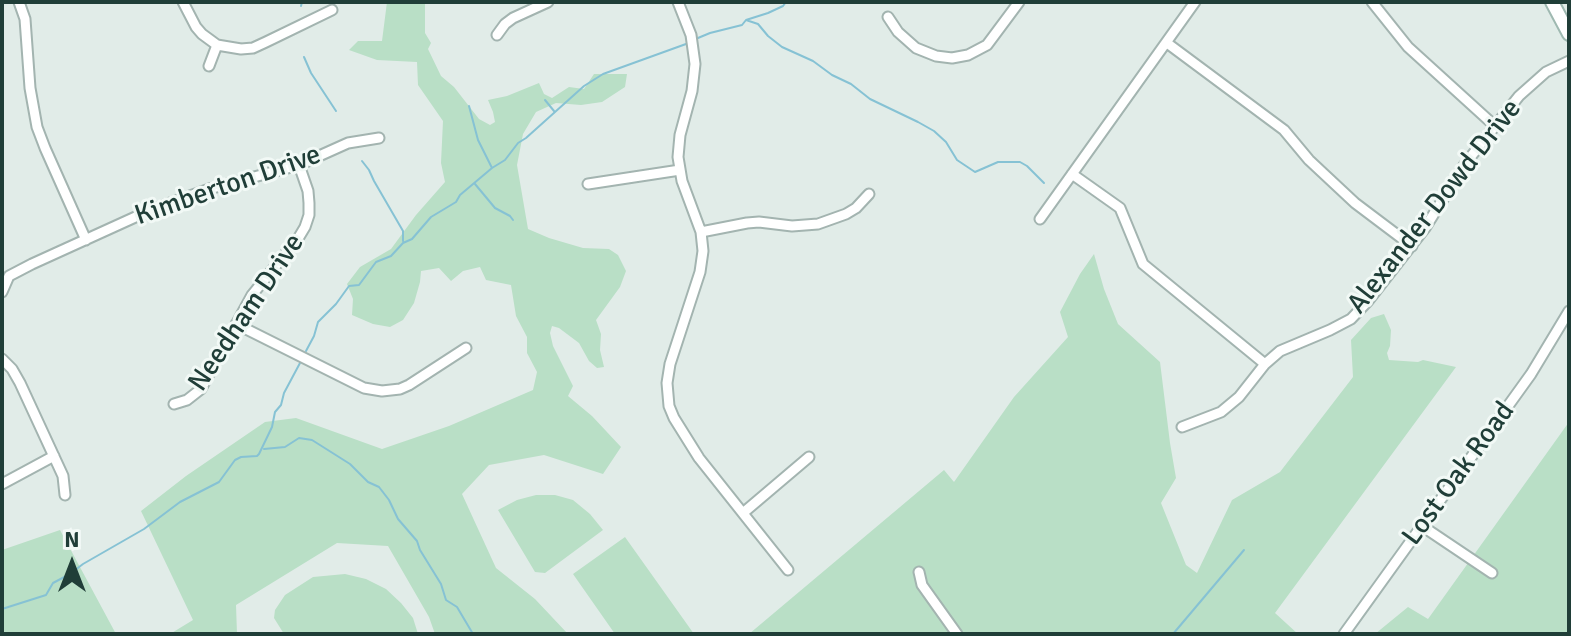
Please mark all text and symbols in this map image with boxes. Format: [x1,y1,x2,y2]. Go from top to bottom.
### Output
street label: Alexander Dowd Drive [1341,93,1529,321]
street label: Kimberton Drive [131,138,325,234]
street label: Needham Drive [182,228,312,398]
street label: Lost Oak Road [1396,396,1522,552]
north arrow [32,524,112,604]
text: N [64,526,80,553]

